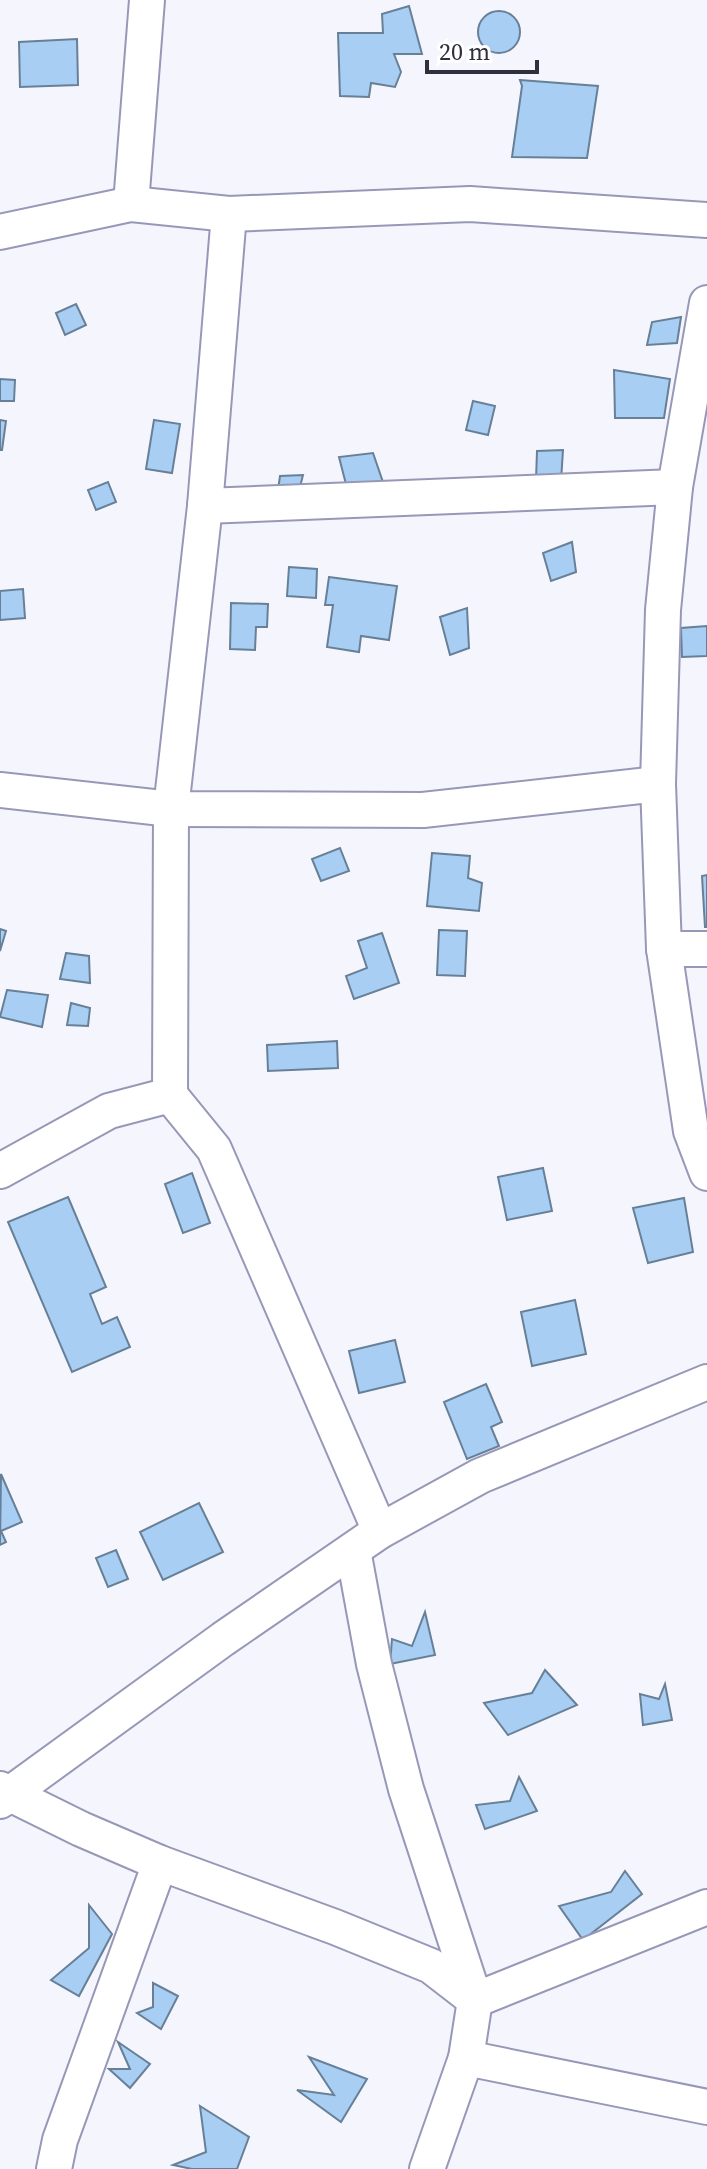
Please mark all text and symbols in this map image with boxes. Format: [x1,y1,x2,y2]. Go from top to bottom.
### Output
scale bar [427,24,537,74]
text: 20 m [439,35,490,68]

